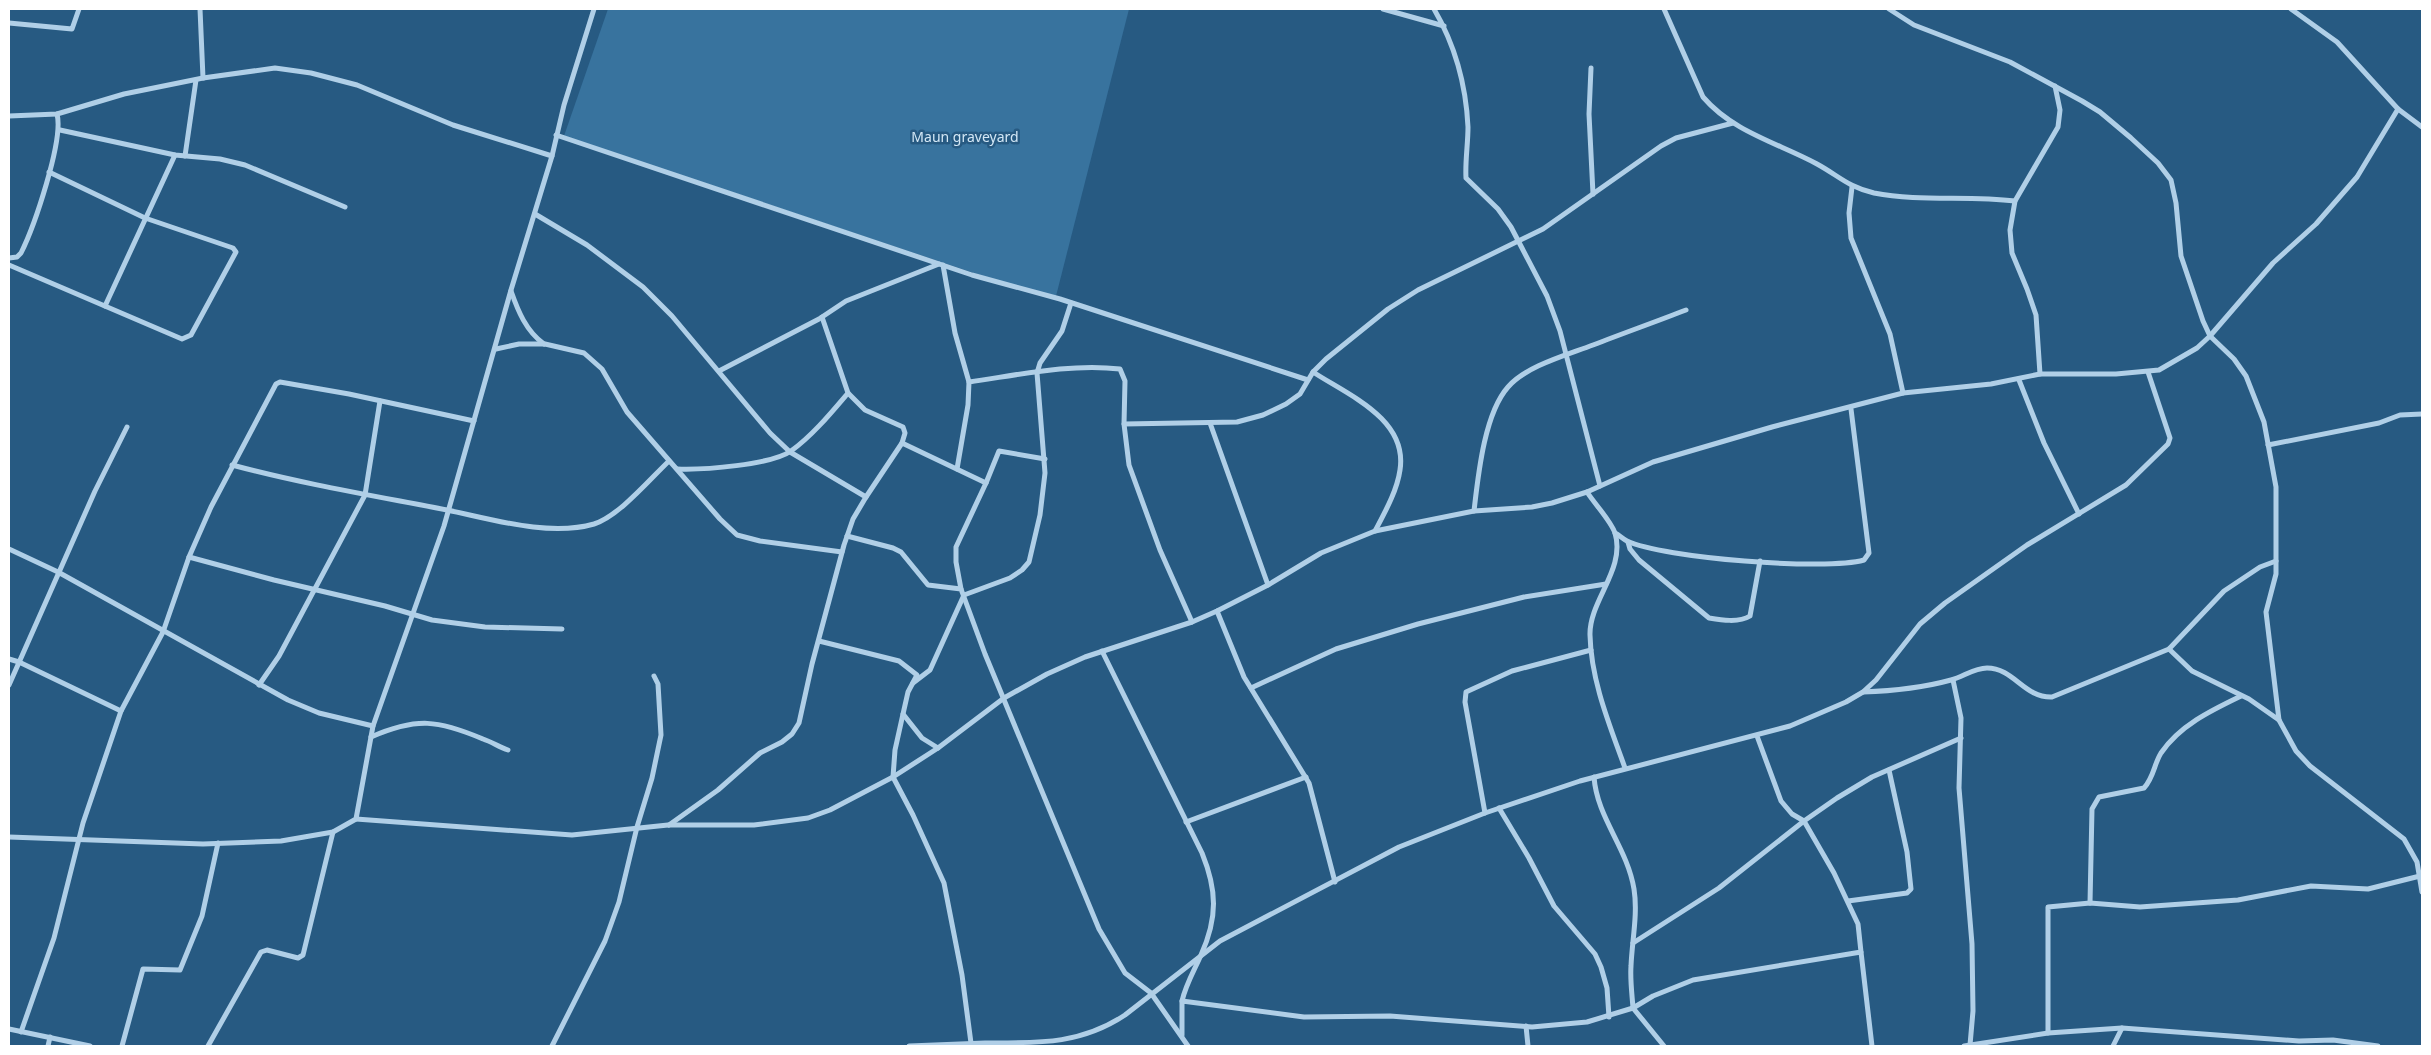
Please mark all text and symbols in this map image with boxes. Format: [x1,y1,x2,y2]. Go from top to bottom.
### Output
park label: Maun graveyard [911,127,1019,146]

